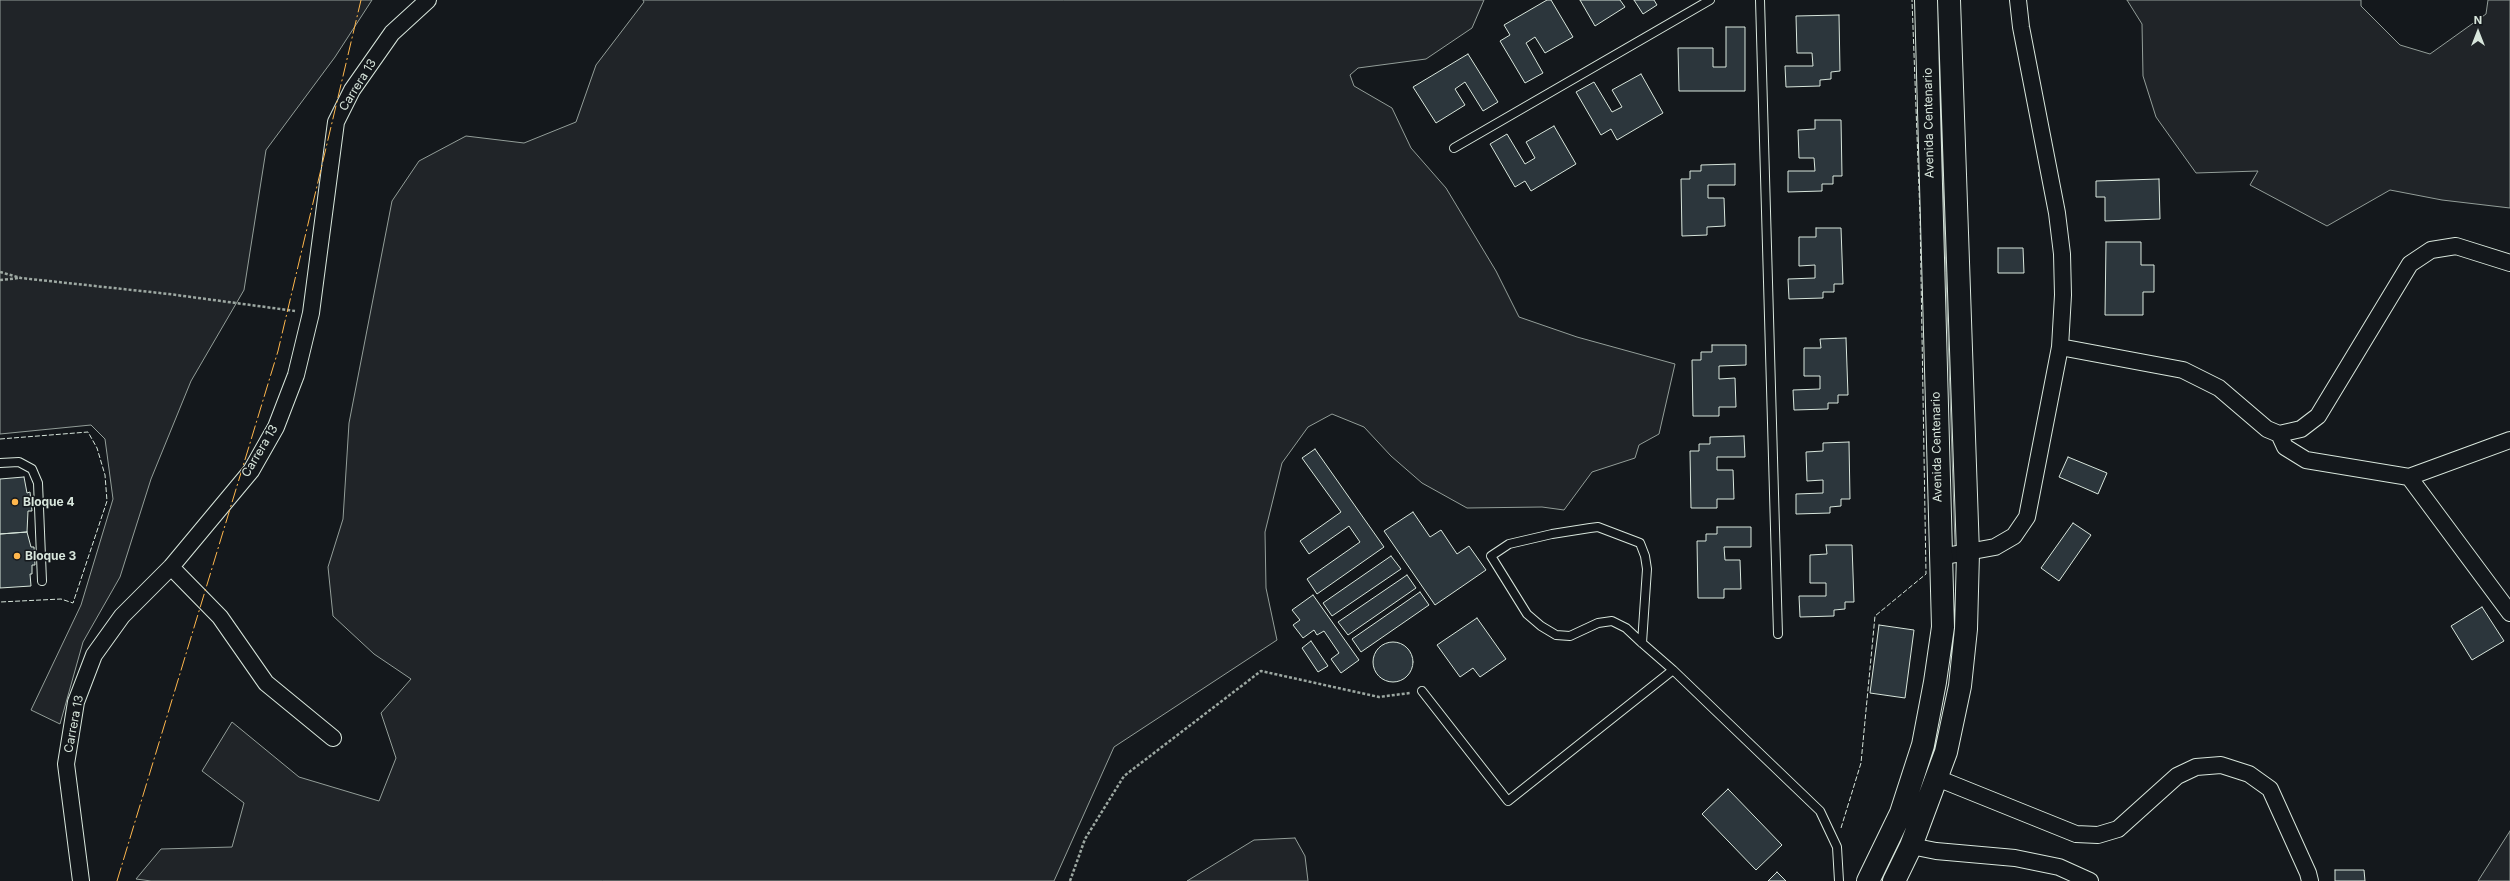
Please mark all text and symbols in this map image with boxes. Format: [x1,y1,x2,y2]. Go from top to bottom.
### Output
north arrow [2458,12,2498,52]
text: N [2474,13,2482,27]
street label: Carrera 13 [336,56,380,114]
street label: Avenida Centenario [1921,68,1937,178]
street label: Avenida Centenario [1929,392,1945,502]
street label: Carrera 13 [239,422,281,480]
place label: Bloque 4 [23,495,75,509]
marker: Bloque 4 [10,497,20,507]
place label: Bloque 3 [25,549,76,563]
marker: Bloque 3 [12,551,22,561]
street label: Carrera 13 [61,694,87,754]

